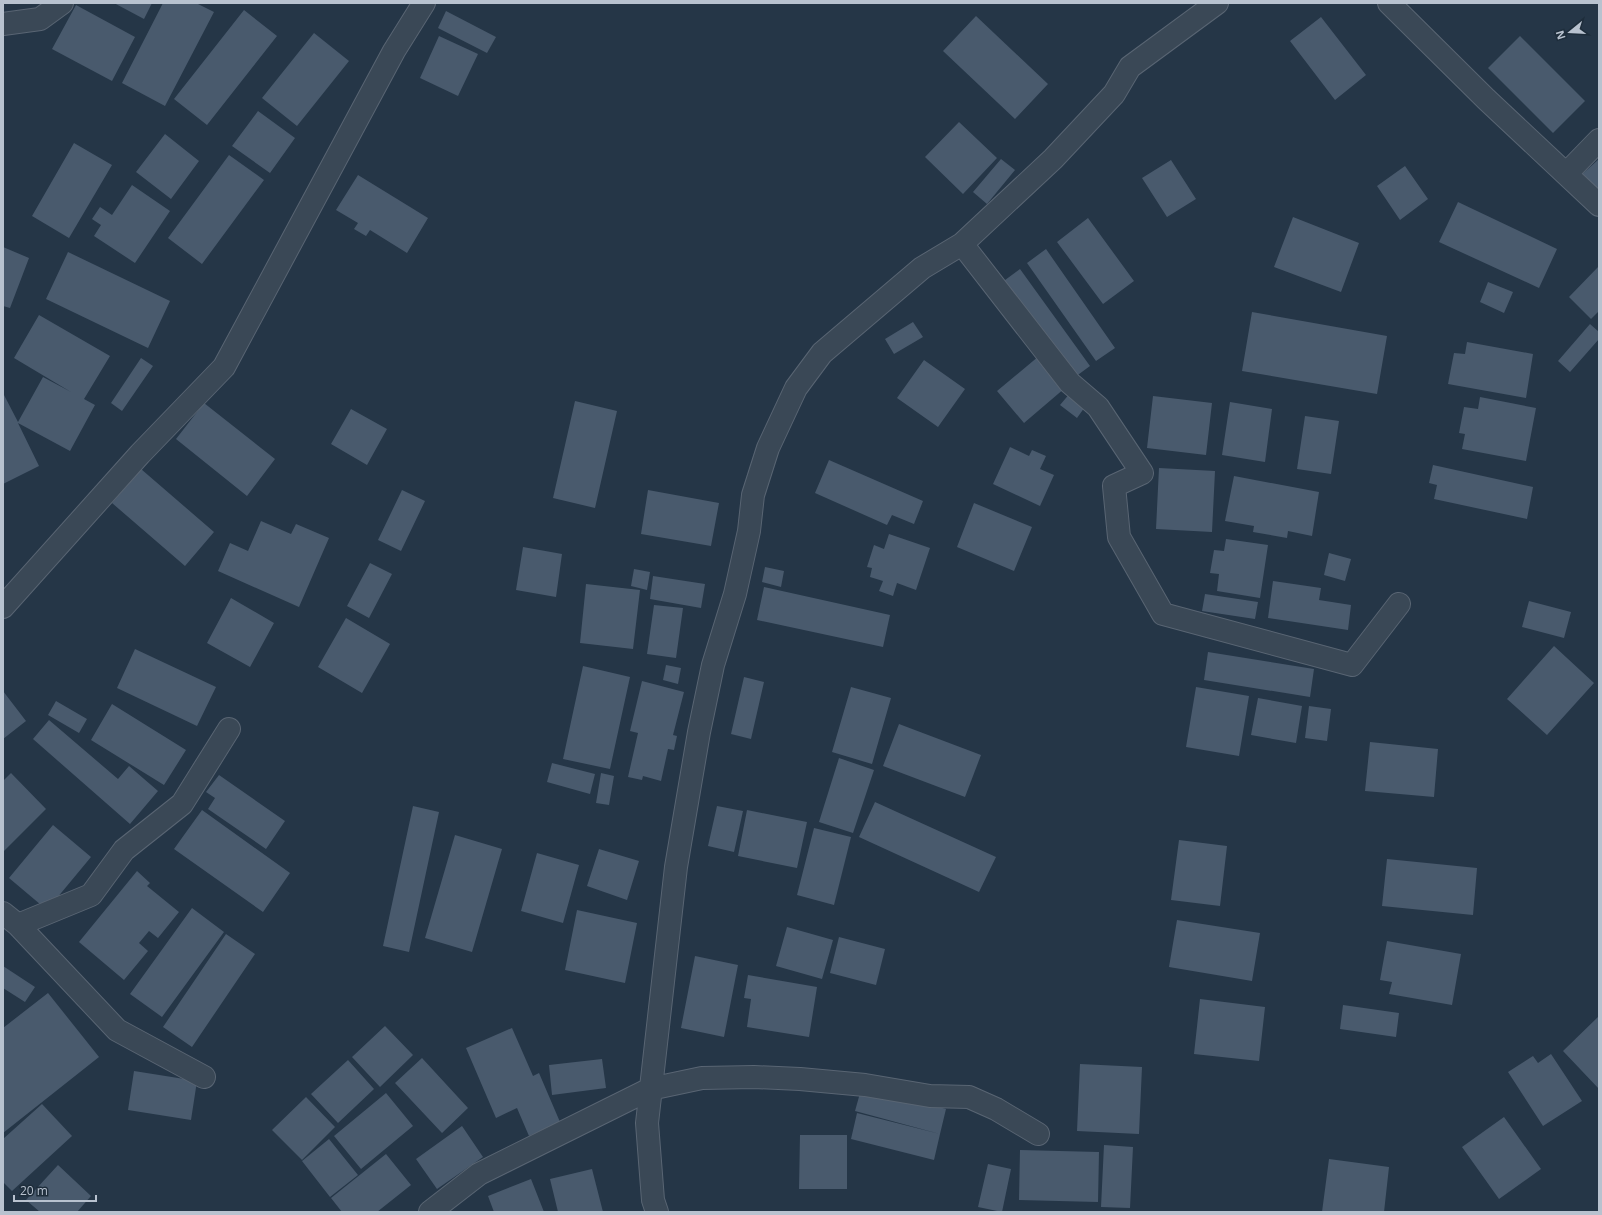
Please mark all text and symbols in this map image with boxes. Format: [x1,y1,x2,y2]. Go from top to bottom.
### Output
north arrow [1550,12,1590,52]
text: N [1551,29,1569,42]
scale bar [14,1177,96,1203]
text: 20 m [20,1182,48,1199]

